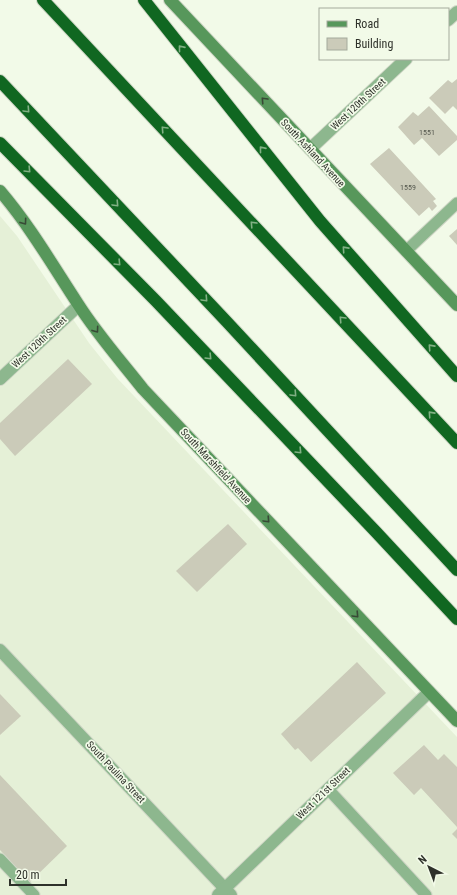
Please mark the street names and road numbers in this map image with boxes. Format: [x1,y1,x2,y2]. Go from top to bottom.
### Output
street label: West 120th Street [329,76,387,132]
street label: South Ashland Avenue [279,117,347,189]
street label: West 120th Street [10,314,68,370]
street label: South Marshfield Avenue [179,426,254,506]
street label: South Paulina Street [85,739,147,805]
street label: West 121st Street [294,765,352,821]

